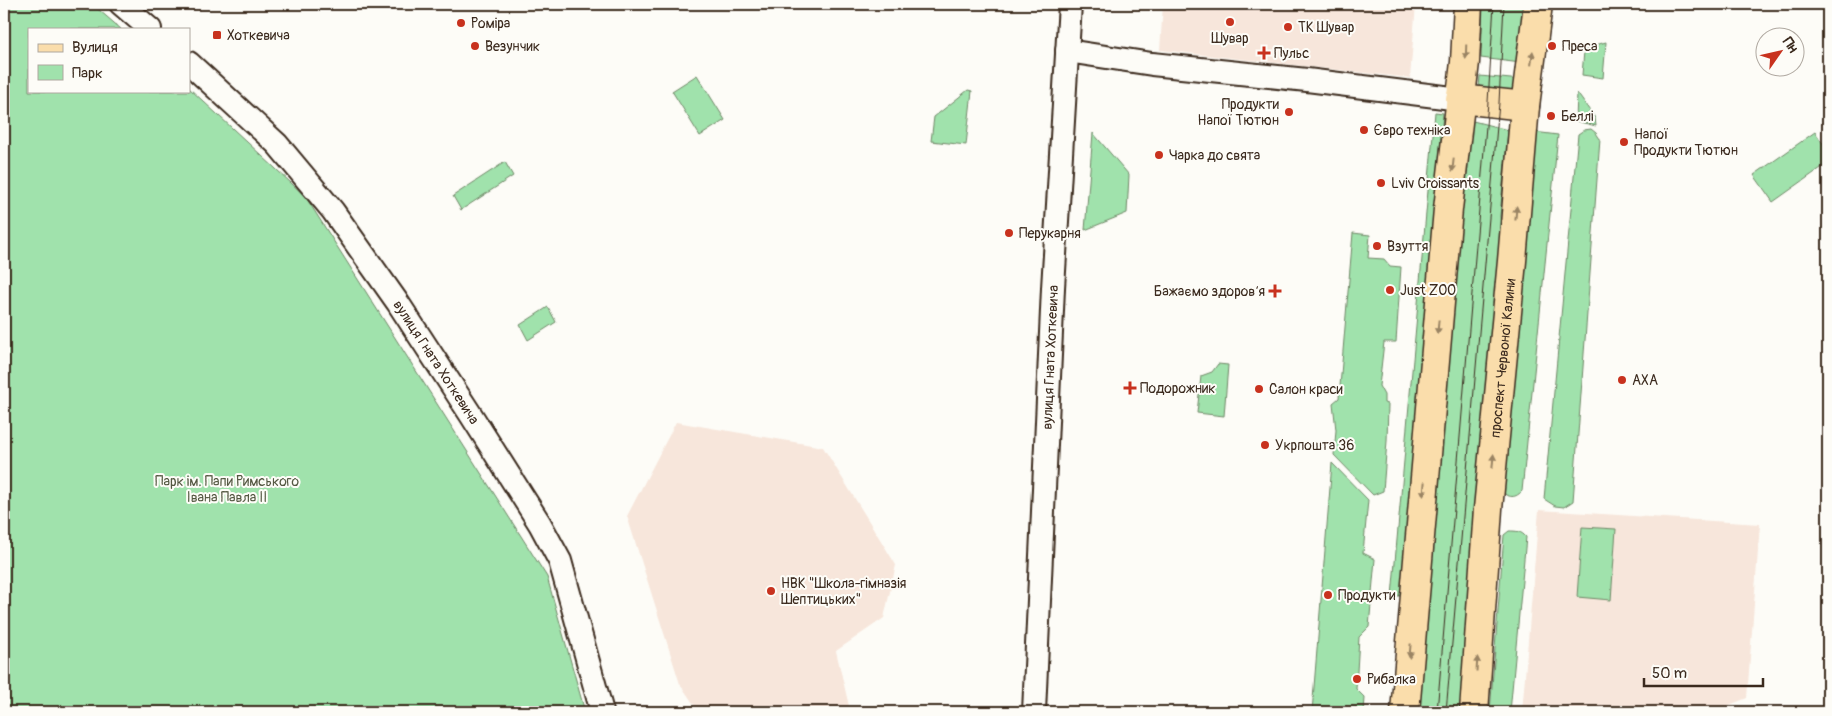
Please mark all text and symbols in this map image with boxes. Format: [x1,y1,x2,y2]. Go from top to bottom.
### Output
place label: Роміра [471,15,510,32]
marker: Шувар [1224,16,1236,28]
marker: Роміра [455,17,467,29]
place label: ТК Шувар [1298,19,1355,36]
marker: ТК Шувар [1282,21,1294,33]
place label: Хоткевича [227,27,290,44]
legend [28,28,190,92]
north arrow [1754,28,1804,78]
marker: Хоткевича [211,29,223,41]
place label: Шувар [1211,30,1249,47]
text: Пн [1779,34,1802,56]
text: Вулиця [72,38,118,57]
place label: Везунчик [485,38,540,55]
place label: Преса [1562,38,1598,55]
marker: Везунчик [469,40,481,52]
marker: Преса [1546,40,1558,52]
one-way arrow [1461,44,1469,60]
place label: Пульс [1274,45,1309,62]
marker: Пульс [1258,47,1270,59]
one-way arrow [1528,50,1536,66]
text: Парк [72,64,103,83]
place label: Продукти Напої Тютюн [1198,96,1279,129]
marker: Продукти Напої Тютюн [1283,106,1295,118]
place label: Беллі [1561,108,1594,125]
marker: Беллі [1545,110,1557,122]
place label: Євро техніка [1374,122,1451,139]
marker: Євро техніка [1358,124,1370,136]
place label: Напої Продукти Тютюн [1634,126,1738,159]
marker: Напої Продукти Тютюн [1618,136,1630,148]
place label: Чарка до свята [1169,147,1260,164]
marker: Чарка до свята [1153,149,1165,161]
one-way arrow [1449,157,1457,173]
place label: Lviv Croissants [1391,175,1480,192]
marker: Lviv Croissants [1375,177,1387,189]
one-way arrow [1512,204,1520,220]
place label: Перукарня [1019,225,1081,242]
marker: Перукарня [1003,227,1015,239]
place label: Взуття [1387,238,1428,255]
marker: Взуття [1371,240,1383,252]
street label: проспект Червоної Калини [1487,278,1519,439]
place label: Just ZOO [1400,282,1456,299]
place label: Бажаємо здоровʼя [1154,283,1265,300]
marker: Just ZOO [1384,284,1396,296]
street label: вулиця Гната Хоткевича [1039,285,1062,430]
marker: Бажаємо здоровʼя [1269,285,1281,297]
street label: вулиця Гната Хоткевича [389,297,483,427]
one-way arrow [1434,319,1442,335]
place label: AXA [1632,372,1658,389]
marker: AXA [1616,374,1628,386]
place label: Подорожник [1140,380,1215,397]
place label: Салон краси [1269,381,1343,398]
marker: Подорожник [1124,382,1136,394]
marker: Салон краси [1253,383,1265,395]
place label: Укрпошта 36 [1275,437,1354,454]
marker: Укрпошта 36 [1259,439,1271,451]
one-way arrow [1489,453,1497,469]
park label: Парк ім. Папи Римського Івана Павла ІІ [155,473,299,506]
one-way arrow [1420,481,1428,497]
place label: НВК "Школа-гімназія Шептицьких" [781,575,906,608]
marker: НВК "Школа-гімназія Шептицьких" [765,585,777,597]
place label: Продукти [1338,587,1395,604]
marker: Продукти [1322,589,1334,601]
one-way arrow [1406,643,1414,659]
one-way arrow [1474,655,1482,671]
scale bar [1644,656,1763,688]
text: 50 m [1652,664,1687,683]
place label: Рибалка [1367,671,1416,688]
marker: Рибалка [1351,673,1363,685]

